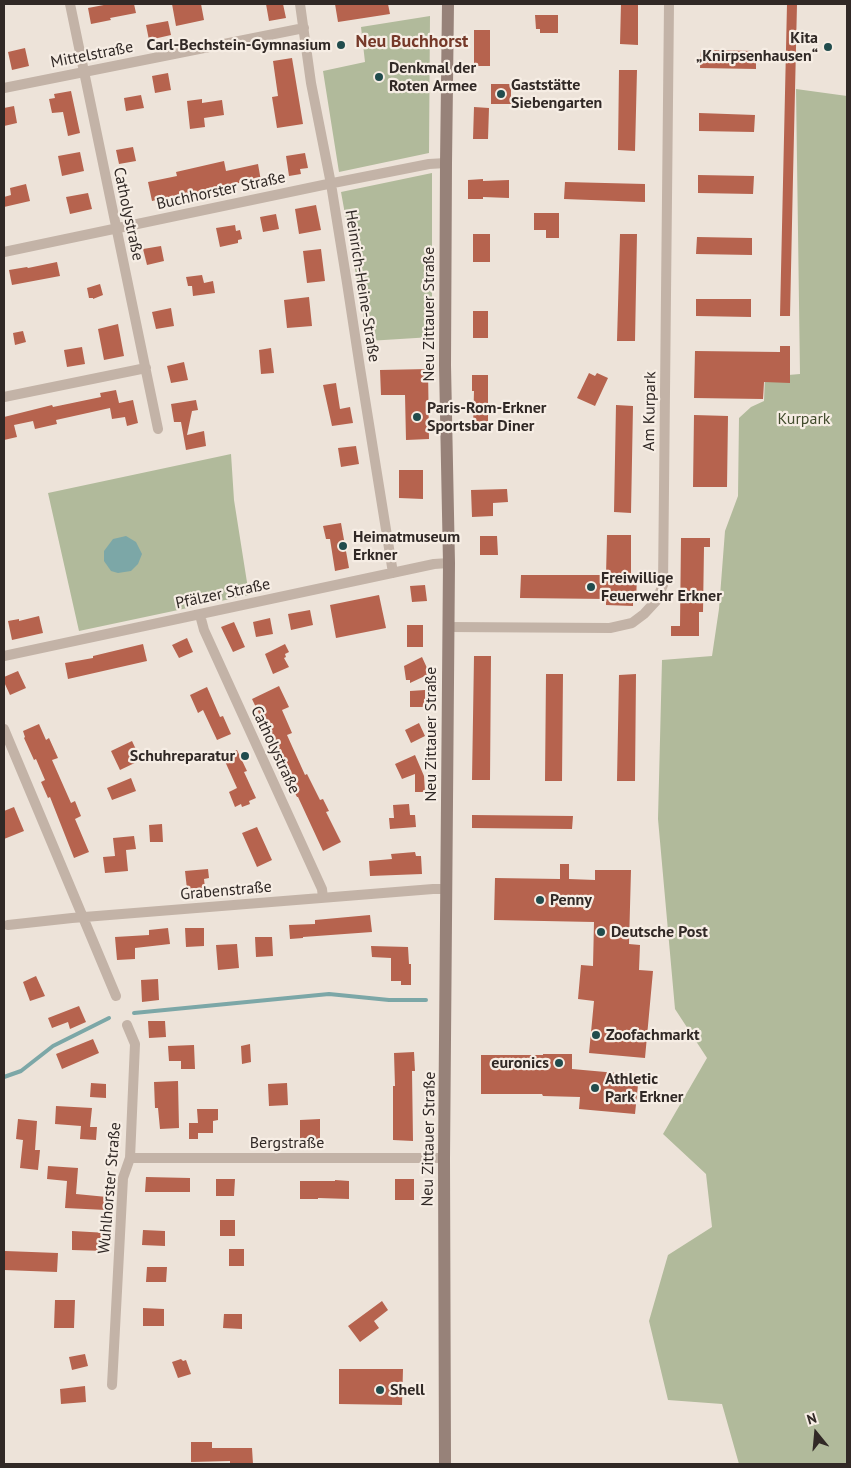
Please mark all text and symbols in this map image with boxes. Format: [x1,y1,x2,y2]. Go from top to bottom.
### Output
place label: Kita „Knirpsenhausen“ [696,28,818,66]
district label: Neu Buchhorst [356,31,468,53]
place label: Carl-Bechstein-Gymnasium [146,35,331,55]
street label: Mittelstraße [49,38,135,72]
marker: Carl-Bechstein-Gymnasium [335,39,347,51]
marker: Kita „Knirpsenhausen“ [822,41,834,53]
place label: Denkmal der Roten Armee [389,58,477,96]
marker: Denkmal der Roten Armee [373,71,385,83]
place label: Gaststätte Siebengarten [511,75,602,113]
marker: Gaststätte Siebengarten [495,88,507,100]
street label: Catholystraße [109,166,147,262]
street label: Buchhorster Straße [155,168,287,214]
street label: Heinrich-Heine-Straße [340,208,384,364]
street label: Neu Zittauer Straße [419,247,439,381]
street label: Am Kurpark [640,371,660,451]
place label: Paris-Rom-Erkner Sportsbar Diner [427,398,546,436]
park label: Kurpark [777,409,831,429]
marker: Paris-Rom-Erkner Sportsbar Diner [411,411,423,423]
place label: Heimatmuseum Erkner [353,527,460,565]
marker: Heimatmuseum Erkner [337,540,349,552]
place label: Freiwillige Feuerwehr Erkner [601,568,722,606]
street label: Pfälzer Straße [174,575,272,613]
marker: Freiwillige Feuerwehr Erkner [585,581,597,593]
street label: Neu Zittauer Straße [421,667,441,801]
street label: Catholystraße [246,703,304,797]
place label: Schuhreparatur [130,746,235,766]
marker: Schuhreparatur [239,750,251,762]
street label: Grabenstraße [179,877,273,905]
place label: Penny [550,890,592,910]
marker: Penny [534,894,546,906]
place label: Deutsche Post [611,922,708,942]
marker: Deutsche Post [595,926,607,938]
place label: Zoofachmarkt [606,1025,700,1045]
marker: Zoofachmarkt [590,1029,602,1041]
place label: euronics [491,1053,549,1073]
marker: euronics [553,1057,565,1069]
place label: Athletic Park Erkner [605,1069,683,1107]
street label: Neu Zittauer Straße [418,1071,440,1207]
marker: Athletic Park Erkner [589,1082,601,1094]
street label: Wuhlhorster Straße [95,1121,125,1255]
street label: Bergstraße [250,1133,324,1153]
place label: Shell [390,1380,425,1400]
marker: Shell [374,1384,386,1396]
north arrow [791,1408,841,1458]
text: N [805,1409,819,1429]

